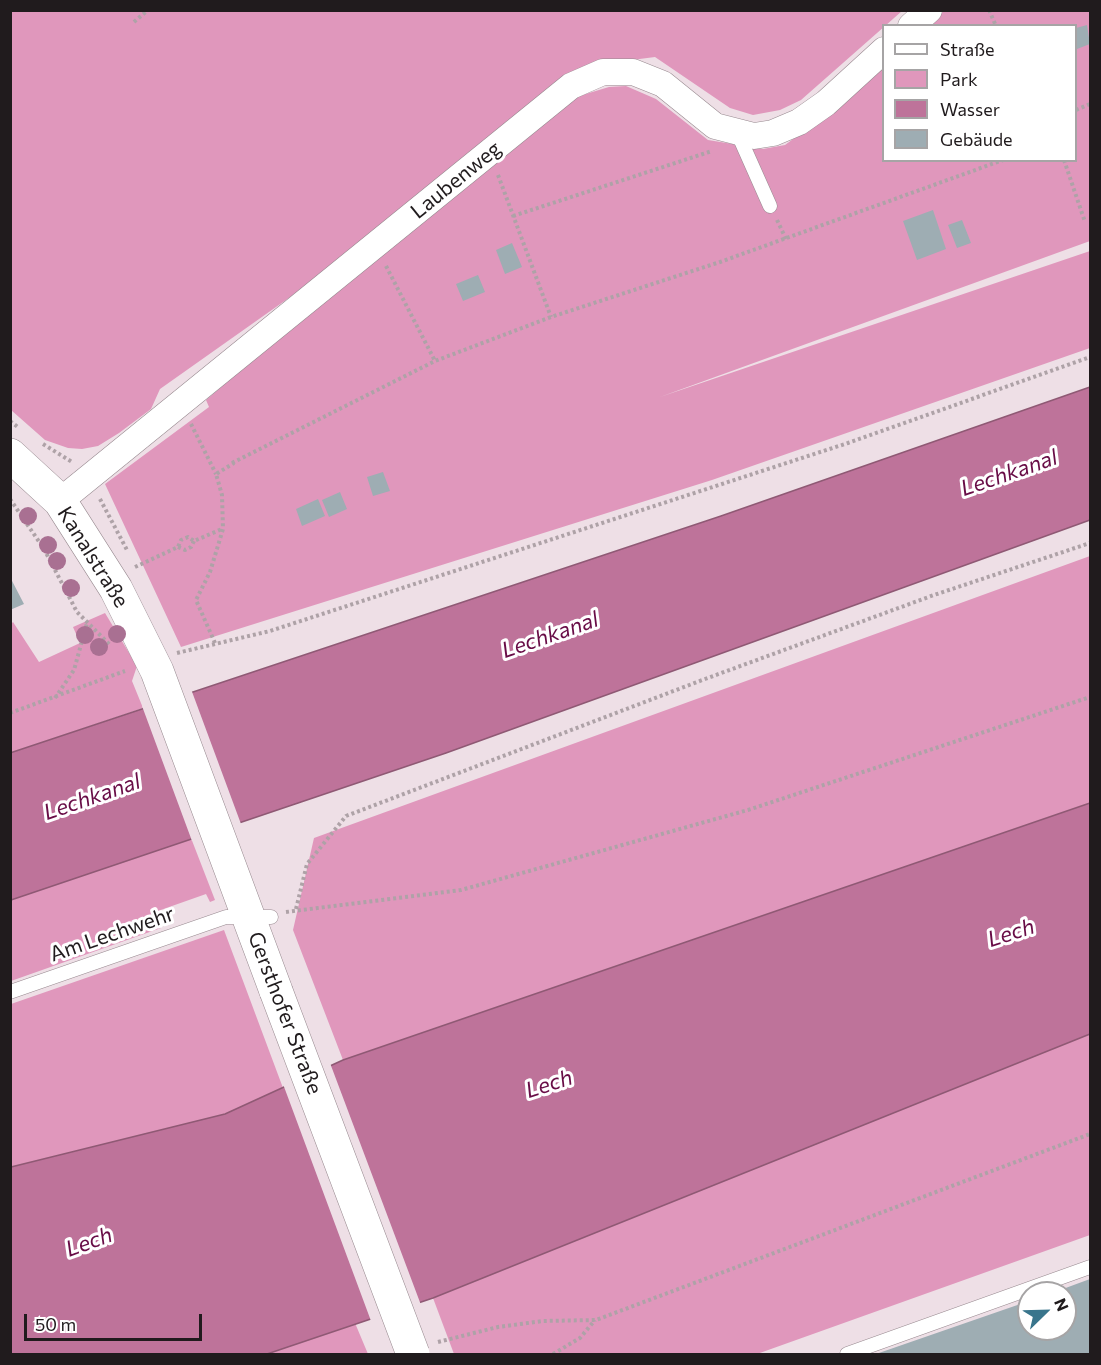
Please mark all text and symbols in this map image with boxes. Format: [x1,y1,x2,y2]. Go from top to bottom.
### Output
legend [882,24,1077,162]
text: Straße [940,38,995,60]
text: Park [940,68,978,90]
text: Wasser [940,98,1000,120]
text: Gebäude [940,128,1013,150]
street label: Laubenweg [406,136,506,224]
water label: Lechkanal [957,444,1061,502]
street label: Kanalstraße [52,502,134,612]
water label: Lechkanal [498,606,602,664]
water label: Lechkanal [40,768,144,826]
street label: Am Lechwehr [46,901,178,967]
water label: Lech [984,913,1038,953]
street label: Gersthofer Straße [242,928,328,1098]
water label: Lech [522,1064,576,1104]
water label: Lech [62,1221,116,1263]
north arrow [1017,1281,1077,1341]
text: N [1051,1295,1073,1314]
scale bar [27,1302,206,1340]
text: 50 m [35,1313,76,1335]

